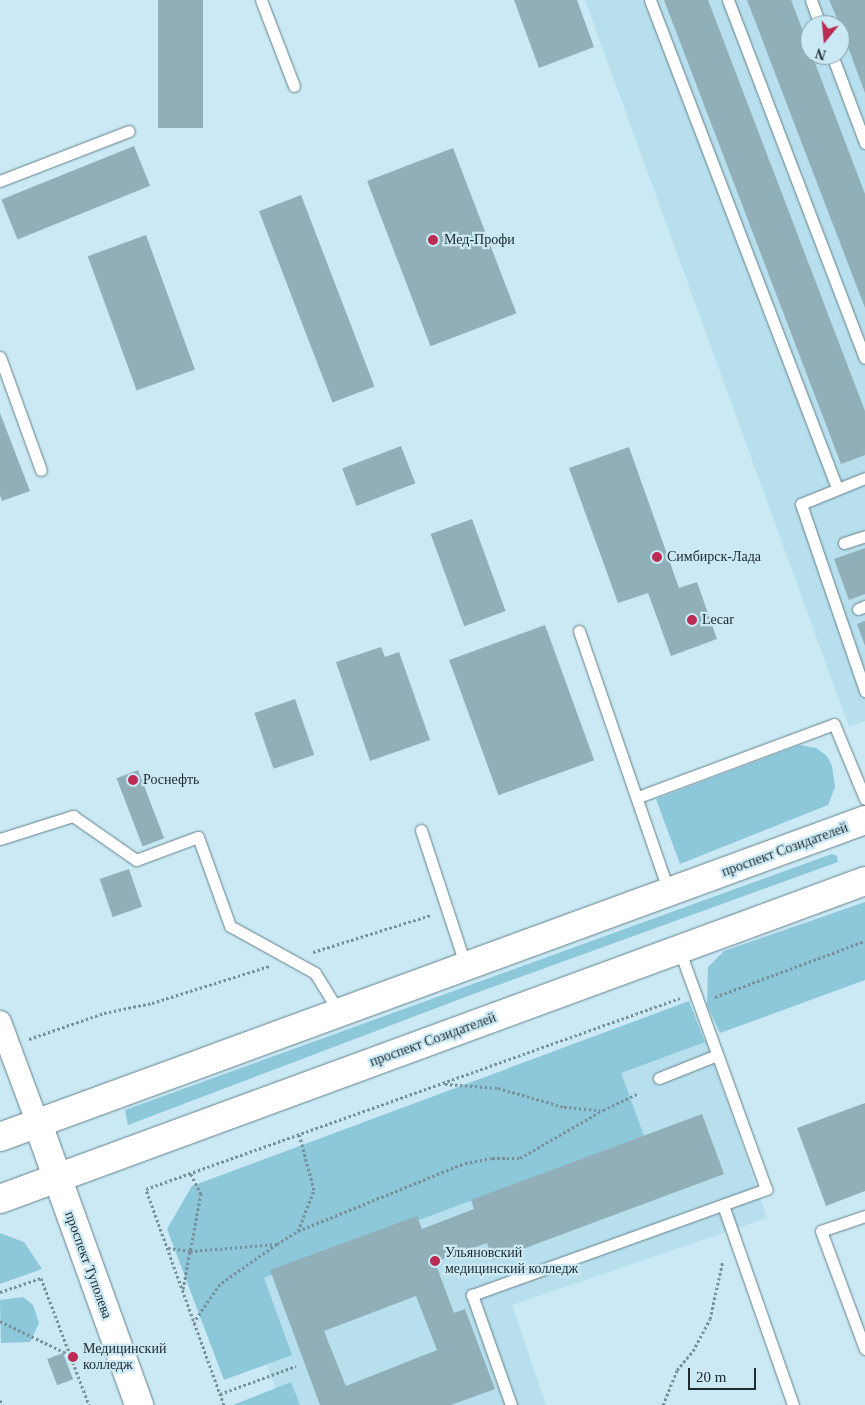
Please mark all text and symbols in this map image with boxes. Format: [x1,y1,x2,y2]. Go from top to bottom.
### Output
north arrow [800,15,850,65]
text: N [814,45,828,63]
place label: Мед-Профи [444,232,515,248]
marker: Мед-Профи [426,233,440,247]
place label: Симбирск-Лада [667,549,761,565]
marker: Симбирск-Лада [651,551,663,563]
place label: Lecar [702,612,734,628]
marker: Lecar [686,614,698,626]
place label: Роснефть [143,772,199,788]
marker: Роснефть [127,774,139,786]
street label: проспект Созидателей [719,819,851,881]
street label: проспект Созидателей [367,1009,499,1071]
street label: проспект Туполева [61,1209,115,1321]
place label: Ульяновский медицинский колледж [445,1245,578,1278]
marker: Ульяновский медицинский колледж [429,1255,441,1267]
place label: Медицинский колледж [83,1341,166,1374]
marker: Медицинский колледж [67,1351,79,1363]
scale bar [690,1358,758,1390]
text: 20 m [696,1369,726,1385]

